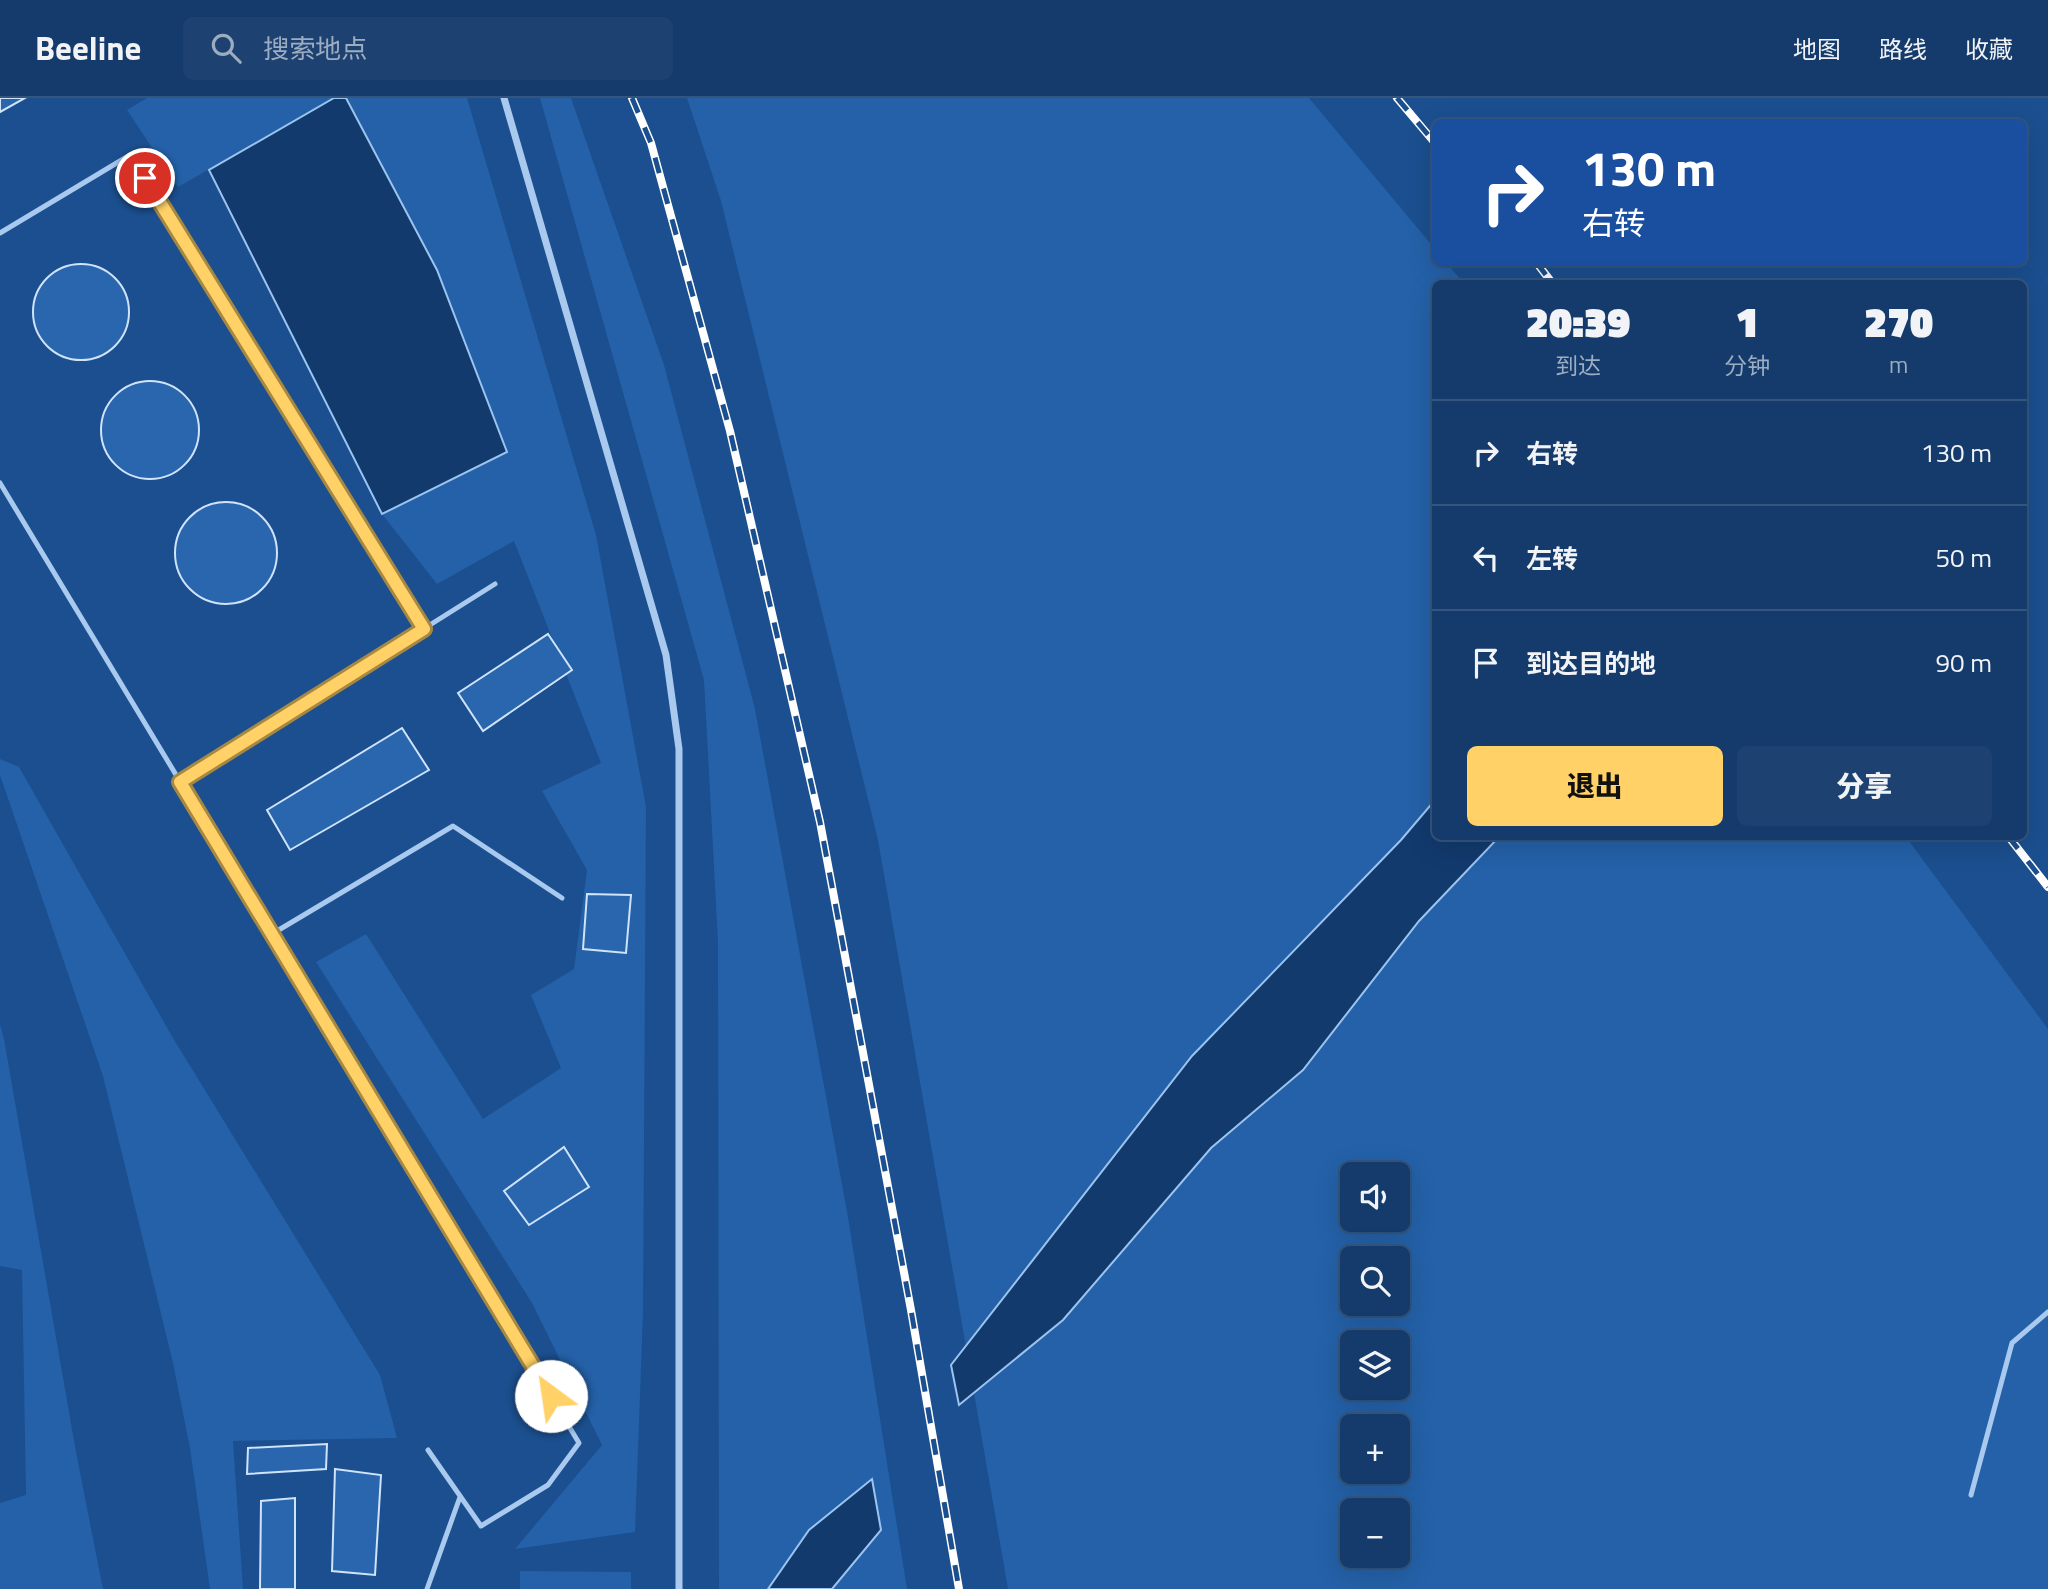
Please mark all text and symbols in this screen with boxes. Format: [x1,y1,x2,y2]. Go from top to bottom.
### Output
search box [183,17,673,80]
text: Beeline [35,23,141,73]
icon: search [207,29,245,67]
text: 搜索地点 [263,29,367,68]
text: 地图 [1793,31,1841,67]
text: 路线 [1879,31,1927,67]
text: 收藏 [1965,31,2013,67]
text: 130 m [1582,130,1716,205]
icon: right [1467,147,1558,238]
pin [115,148,175,208]
icon: arrive [126,159,164,197]
text: 右转 [1582,199,1646,247]
text: 20:39 [1526,289,1630,353]
text: 1 [1736,289,1759,353]
text: 270 [1864,289,1933,353]
text: m [1889,347,1908,382]
text: 到达 [1555,348,1601,383]
text: 分钟 [1724,348,1770,383]
text: 130 m [1921,433,1992,472]
icon: right [1467,434,1505,472]
text: 右转 [1526,434,1578,473]
text: 50 m [1935,538,1992,577]
icon: left [1467,539,1505,577]
text: 左转 [1526,539,1578,578]
text: 90 m [1935,643,1992,682]
icon: arrive [1467,644,1505,682]
text: 到达目的地 [1526,644,1656,683]
button: 退出 [1467,746,1723,826]
button: 分享 [1737,746,1992,826]
map controls [1340,1162,1410,1568]
button: sound [1340,1162,1410,1232]
button: search [1340,1246,1410,1316]
button: layers [1340,1330,1410,1400]
position arrow [514,1359,588,1433]
button: + [1340,1414,1410,1484]
button: − [1340,1498,1410,1568]

